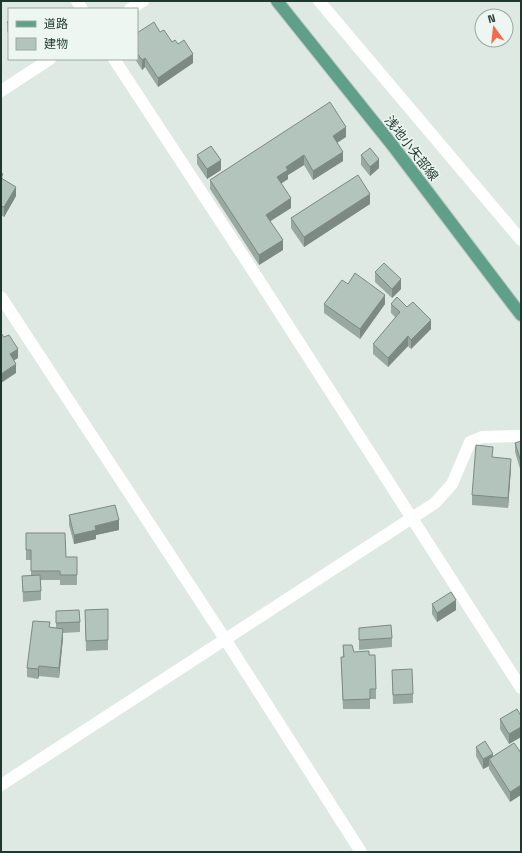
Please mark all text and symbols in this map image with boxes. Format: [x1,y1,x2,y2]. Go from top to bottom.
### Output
legend [8,8,138,60]
north arrow [474,8,514,48]
text: N [486,11,497,26]
text: 道路 [44,16,68,32]
text: 建物 [44,36,68,52]
street label: 浅地小矢部線 [381,112,442,184]

